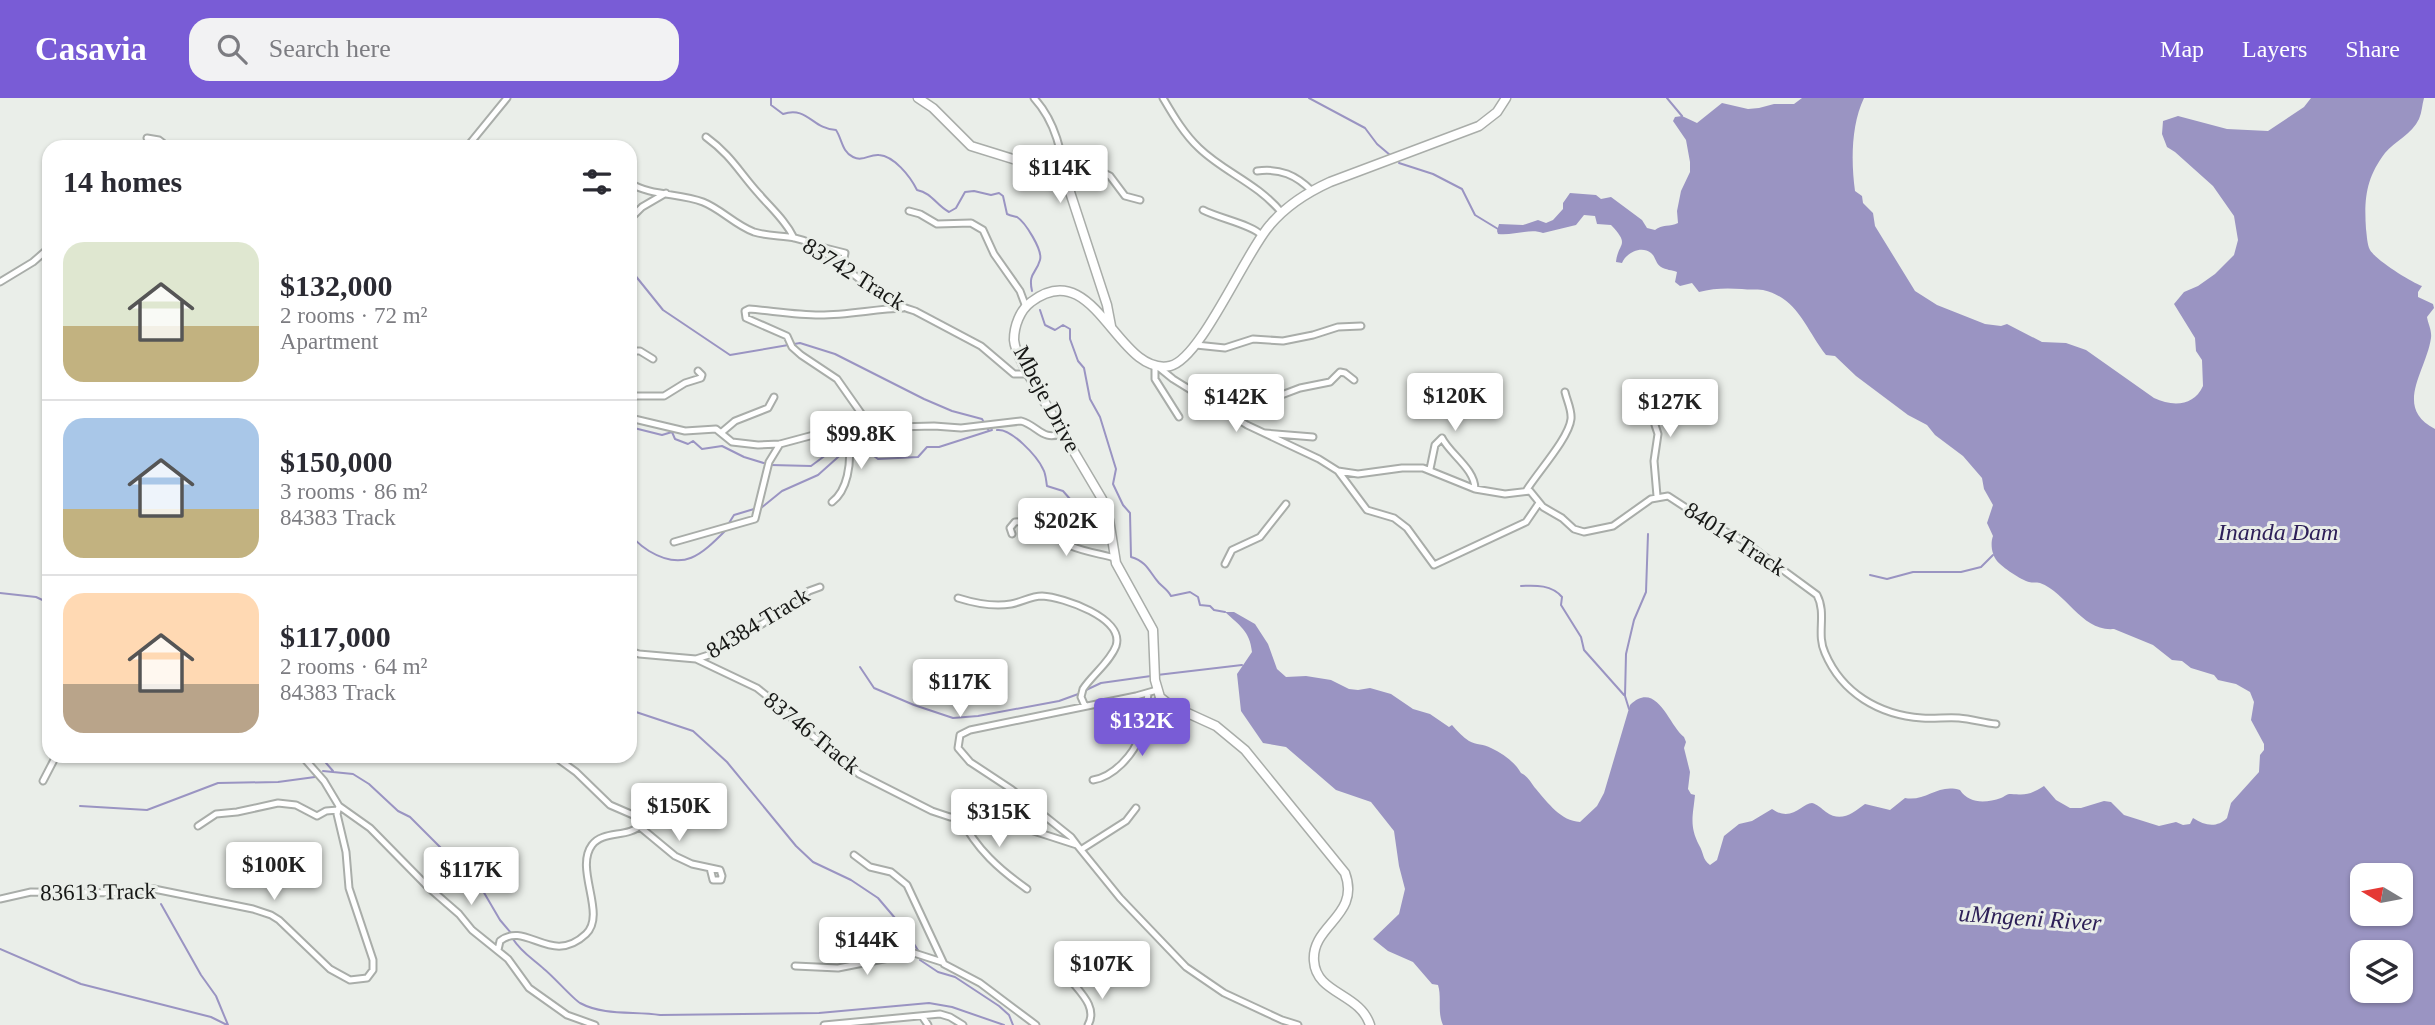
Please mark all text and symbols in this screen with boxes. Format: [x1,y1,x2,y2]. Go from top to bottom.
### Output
search box [189,18,679,81]
icon: search [213,30,251,68]
text: Casavia [35,31,147,67]
text: Search here [269,34,391,63]
text: Map [2160,36,2204,62]
text: Layers [2242,36,2307,62]
text: Share [2345,36,2400,62]
pin: $114K [1011,146,1109,205]
text: $114K [1029,155,1091,180]
icon: filters [578,163,616,201]
text: 14 homes [63,165,182,198]
street label: 83742 Track [798,233,910,316]
text: $132,000 [280,269,393,302]
icon: home [119,270,203,354]
text: 2 rooms · 72 m² [280,303,427,328]
text: Apartment [280,329,378,354]
street label: Mbeje Drive [1009,342,1085,456]
pin: $142K [1187,374,1285,434]
pin: $120K [1406,374,1504,433]
pin: $127K [1621,380,1719,439]
text: $120K [1423,383,1487,408]
text: $142K [1204,384,1268,409]
text: $127K [1638,389,1702,414]
pin: $99.8K [804,412,918,471]
text: $99.8K [826,421,896,446]
text: $150,000 [280,445,393,478]
icon: home [119,446,203,530]
text: 3 rooms · 86 m² [280,479,427,504]
street label: 84014 Track [1680,497,1791,581]
pin: $202K [1017,498,1115,558]
text: 84383 Track [280,505,396,530]
text: $202K [1034,508,1098,533]
water label: Inanda Dam [2217,519,2338,545]
street label: 84384 Track [702,582,814,663]
text: $117,000 [280,620,391,653]
icon: home [119,621,203,705]
text: 2 rooms · 64 m² [280,654,427,679]
pin: $117K [911,660,1009,719]
text: $117K [929,669,991,694]
text: 84383 Track [280,680,396,705]
street label: 83746 Track [759,687,865,779]
pin: $132K [1093,698,1191,758]
text: $132K [1110,708,1174,733]
pin: $150K [630,784,728,843]
pin: $315K [950,790,1048,849]
text: $150K [647,793,711,818]
text: $315K [967,799,1031,824]
pin: $100K [225,842,323,902]
pin: $117K [422,848,520,907]
text: $100K [242,852,306,877]
text: $117K [440,857,502,882]
north arrow [2350,863,2413,926]
map controls [2350,863,2413,1003]
street label: 83613 Track [40,878,157,906]
water label: uMngeni River [1958,900,2103,936]
pin: $144K [818,918,916,977]
text: $144K [835,927,899,952]
button: layers [2350,940,2413,1003]
pin: $107K [1053,942,1151,1001]
text: $107K [1070,951,1134,976]

